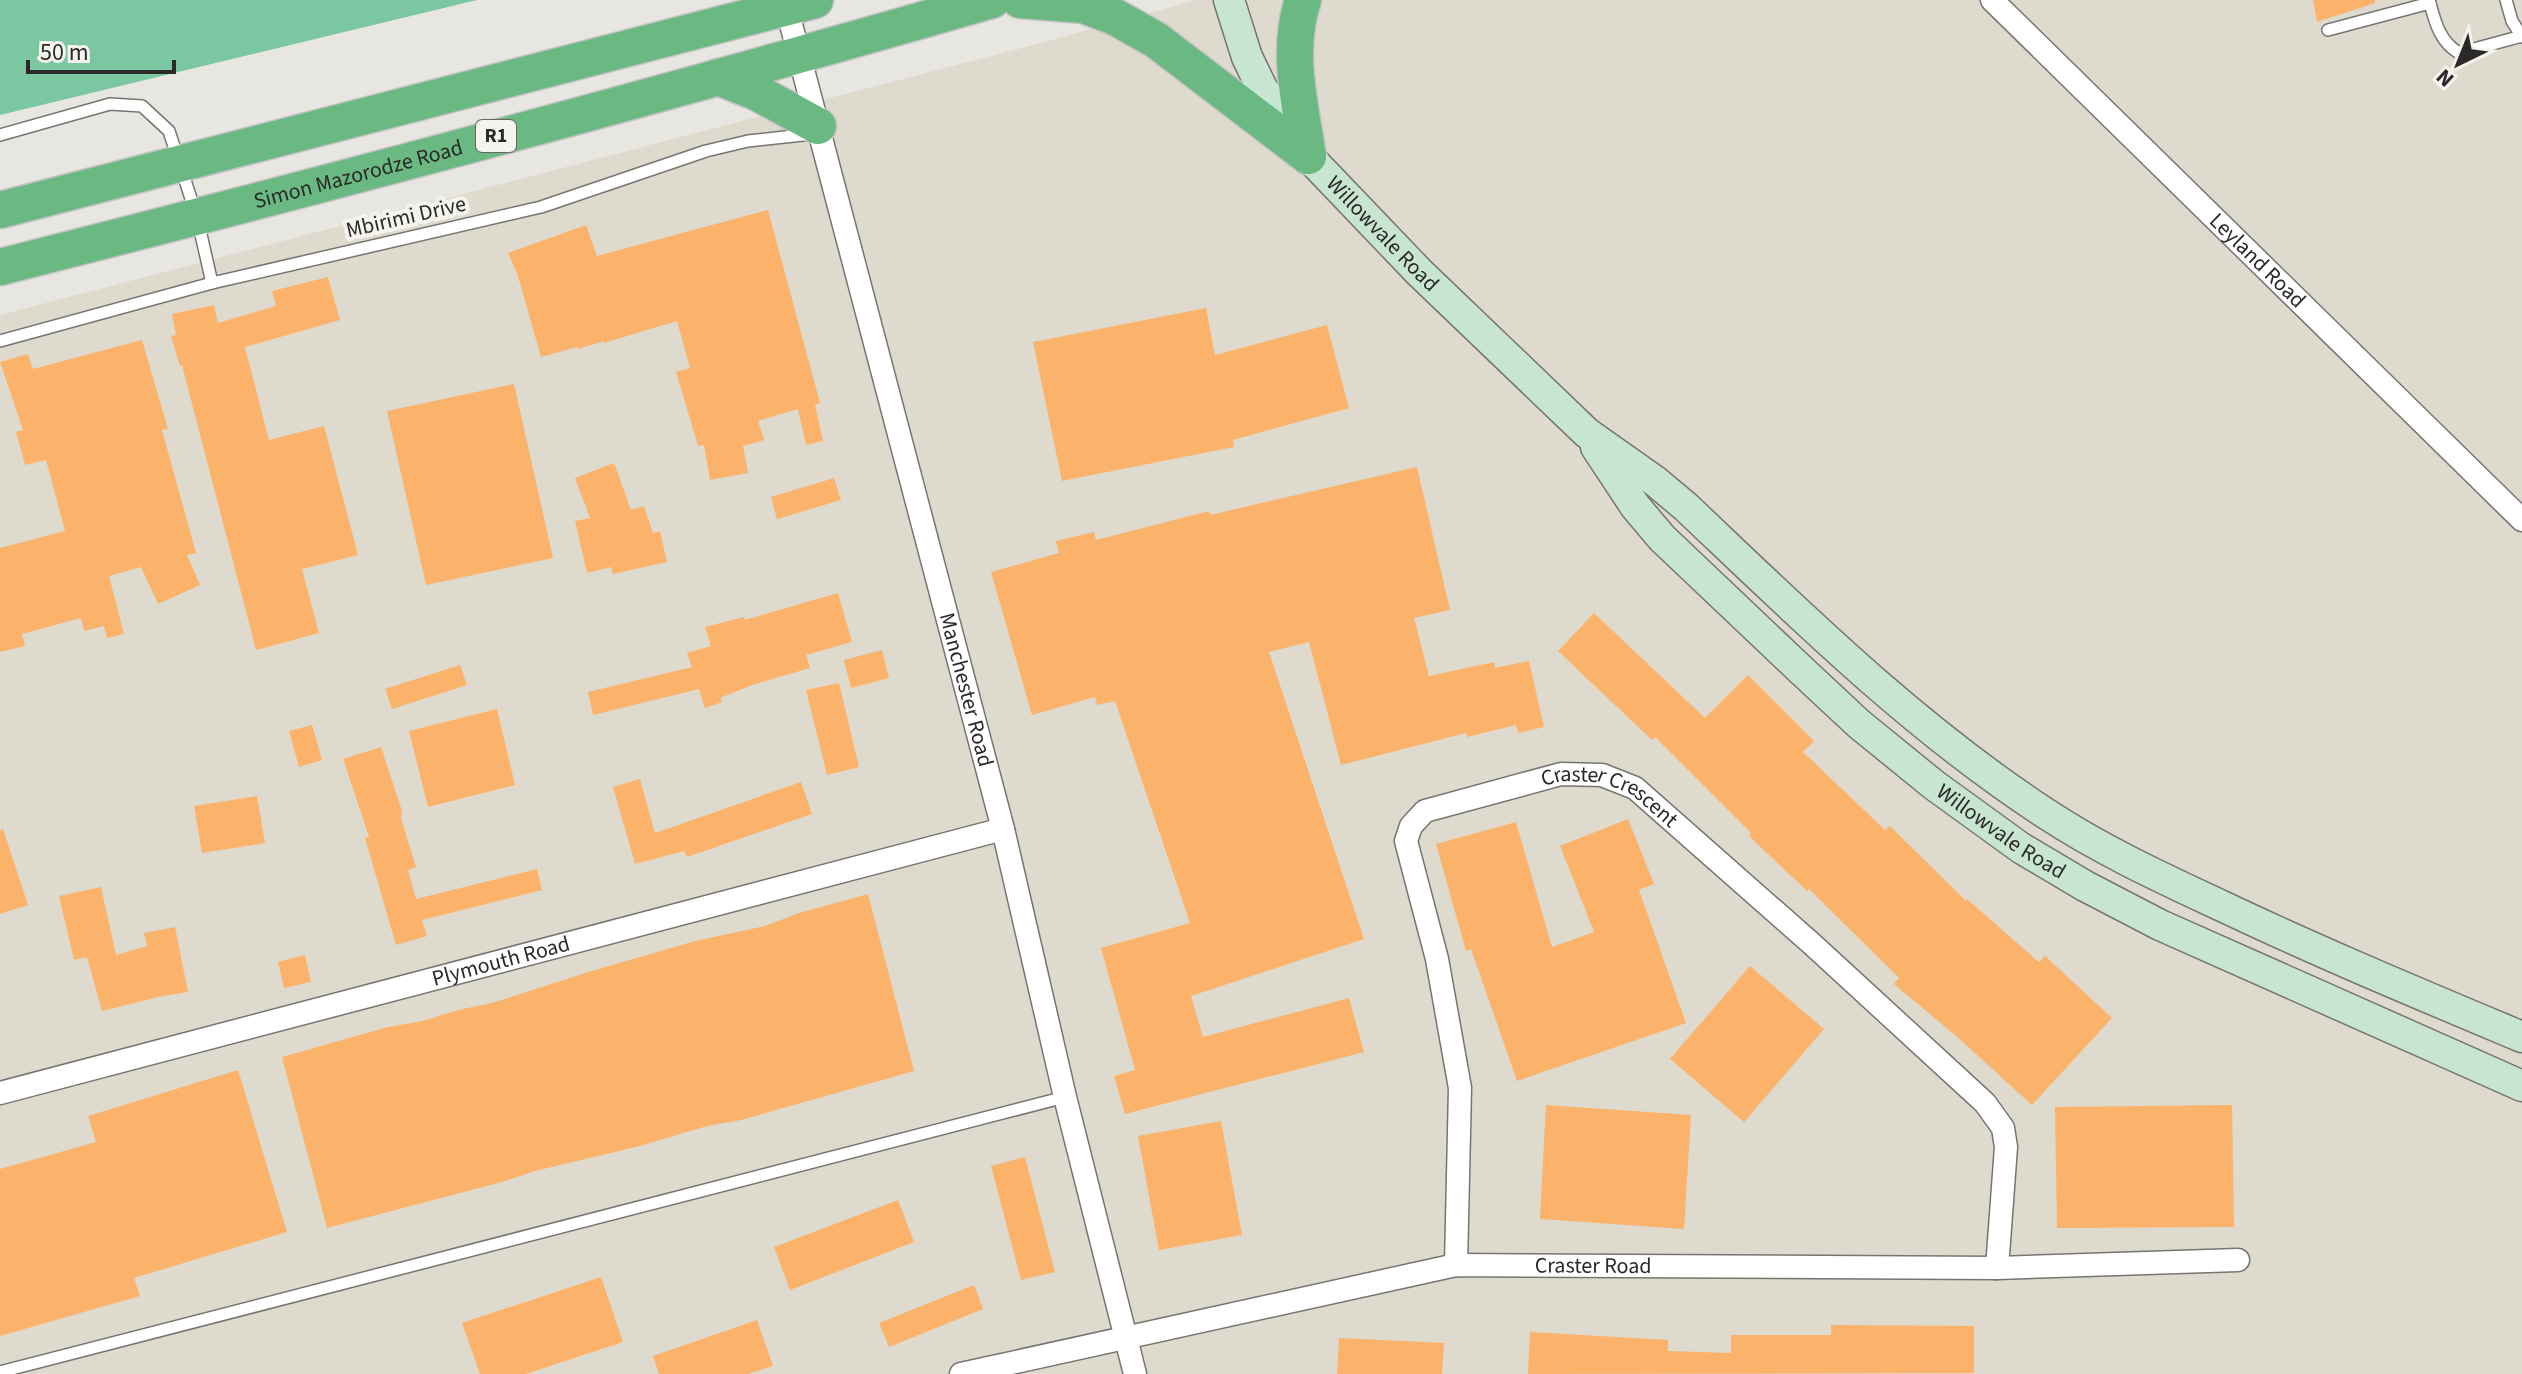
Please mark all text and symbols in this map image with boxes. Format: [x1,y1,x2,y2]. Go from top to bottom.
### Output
scale bar [28,24,174,74]
north arrow [2418,24,2498,104]
text: 50 m [40,35,89,70]
text: N [2429,61,2461,95]
road number: R1 [476,120,516,152]
street label: Simon Mazorodze Road [250,131,466,217]
street label: Willowvale Road [1319,168,1446,299]
street label: Mbirimi Drive [343,188,469,246]
street label: Leyland Road [2202,206,2313,316]
street label: Manchester Road [931,609,1002,770]
street label: Craster Crescent [1537,758,1686,835]
street label: Willowvale Road [1930,776,2072,887]
street label: Plymouth Road [428,928,573,995]
street label: Craster Road [1535,1249,1652,1282]

